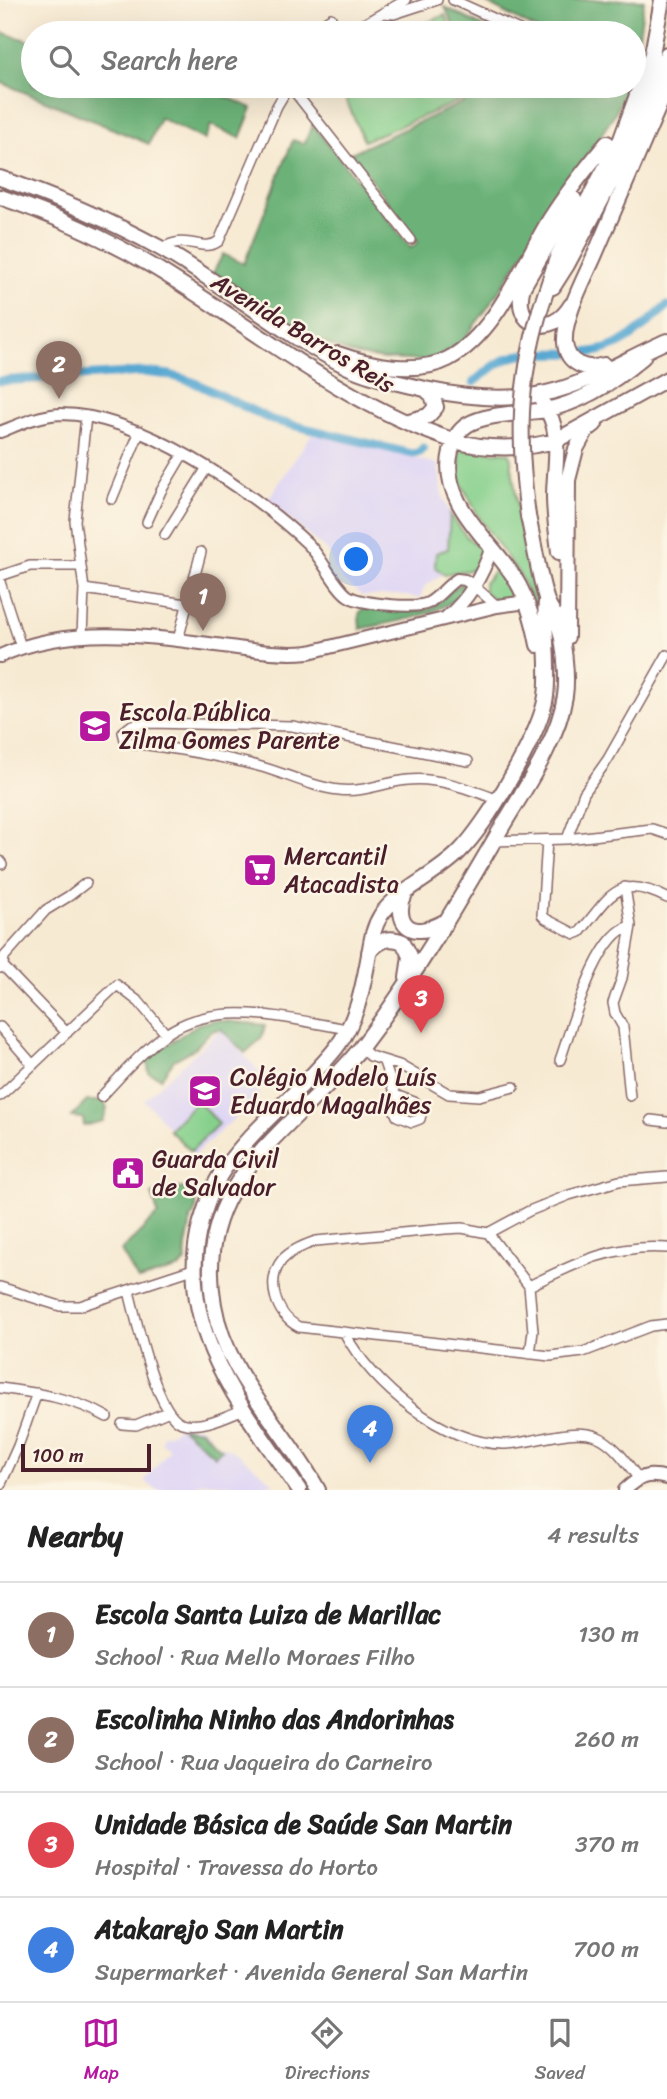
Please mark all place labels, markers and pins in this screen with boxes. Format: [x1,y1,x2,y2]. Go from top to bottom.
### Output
pin: 2 [36,341,82,399]
pin: 1 [180,573,226,631]
place label: Escola Pública Zilma Gomes Parente [119,691,340,761]
school or university icon: Escola Pública Zilma Gomes Parente [76,707,114,745]
place label: Mercantil Atacadista [283,835,399,905]
supermarket icon: Mercantil Atacadista [241,851,279,889]
pin: 3 [398,975,444,1033]
place label: Colégio Modelo Luís Eduardo Magalhães [230,1056,437,1126]
school or university icon: Colégio Modelo Luís Eduardo Magalhães [186,1072,224,1110]
place label: Guarda Civil de Salvador [152,1138,280,1208]
public building icon: Guarda Civil de Salvador [109,1154,147,1192]
pin: 4 [347,1405,393,1463]

